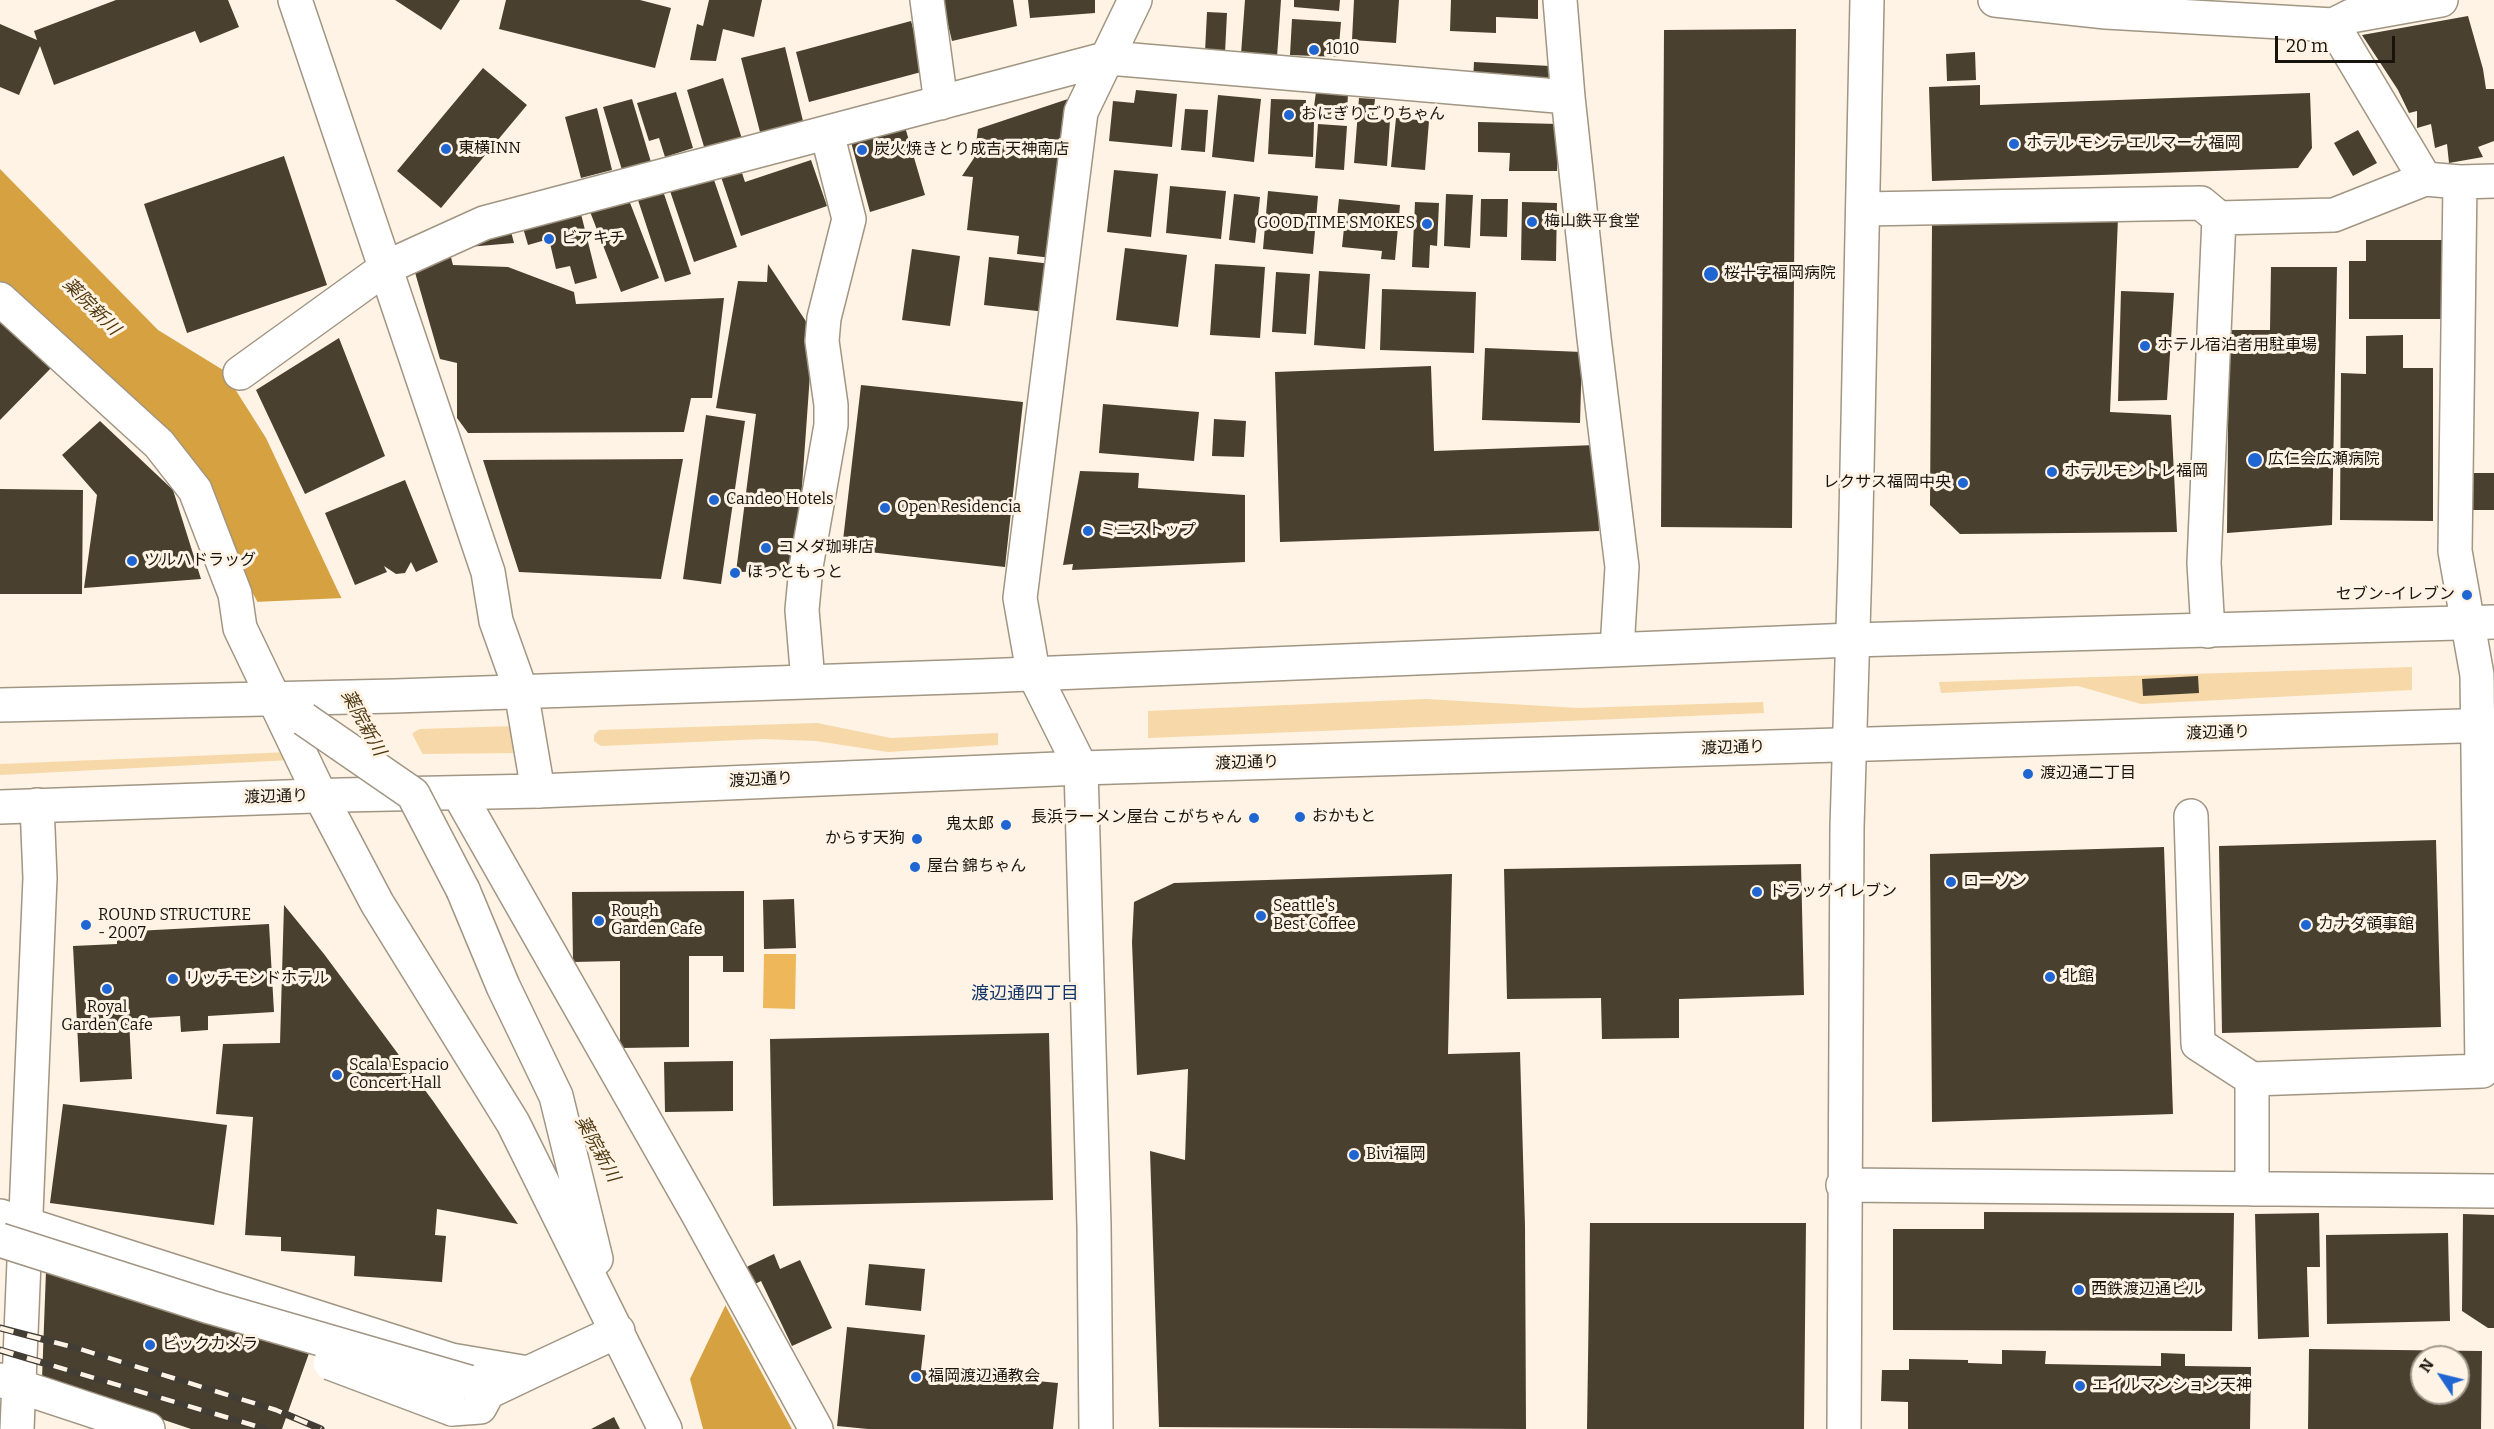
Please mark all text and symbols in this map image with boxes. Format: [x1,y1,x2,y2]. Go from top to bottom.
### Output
scale bar [2278,24,2398,62]
text: 20 m [2286,35,2328,57]
place label: 1010 [1326,40,1359,60]
marker: 1010 [1307,43,1321,57]
place label: おにぎりごりちゃん [1301,105,1445,125]
marker: おにぎりごりちゃん [1282,108,1296,122]
place label: ホテル モンテ エルマーナ福岡 [2026,134,2240,154]
marker: ホテル モンテ エルマーナ福岡 [2007,137,2021,151]
place label: 東横INN [458,139,521,159]
place label: 炭火焼きとり成吉 天神南店 [874,140,1069,160]
marker: 東横INN [439,142,453,156]
marker: 炭火焼きとり成吉 天神南店 [855,143,869,157]
place label: 梅山鉄平食堂 [1544,212,1640,232]
place label: GOOD TIME SMOKES [1257,214,1415,234]
marker: 梅山鉄平食堂 [1525,215,1539,229]
marker: GOOD TIME SMOKES [1420,217,1434,231]
place label: ビアキチ [561,229,625,249]
marker: ビアキチ [542,232,556,246]
place label: 桜十字福岡病院 [1724,264,1836,284]
marker: 桜十字福岡病院 [1702,265,1720,283]
water label: 薬院新川 [58,274,124,340]
place label: ホテル宿泊者用駐車場 [2157,336,2317,356]
marker: ホテル宿泊者用駐車場 [2138,339,2152,353]
place label: 広仁会広瀬病院 [2268,450,2380,470]
marker: 広仁会広瀬病院 [2246,451,2264,469]
place label: ホテルモントレ福岡 [2064,462,2208,482]
marker: ホテルモントレ福岡 [2045,465,2059,479]
place label: レクサス福岡中央 [1823,473,1951,493]
marker: レクサス福岡中央 [1956,476,1970,490]
place label: Candeo Hotels [726,490,834,510]
marker: Candeo Hotels [707,493,721,507]
place label: Open Residencia [897,498,1021,518]
marker: Open Residencia [878,501,892,515]
place label: ミニストップ [1100,521,1196,541]
marker: ミニストップ [1081,524,1095,538]
place label: コメダ珈琲店 [778,538,874,558]
marker: コメダ珈琲店 [759,541,773,555]
place label: ツルハドラッグ [144,551,256,571]
marker: ツルハドラッグ [125,554,139,568]
place label: ほっともっと [747,563,843,583]
marker: ほっともっと [728,566,742,580]
place label: セブン-イレブン [2336,585,2455,605]
marker: セブン-イレブン [2460,588,2474,602]
water label: 薬院新川 [336,686,390,760]
street label: 渡辺通り [2186,722,2250,744]
street label: 渡辺通り [1701,737,1765,759]
street label: 渡辺通り [1215,752,1279,774]
place label: 渡辺通二丁目 [2040,764,2136,784]
marker: 渡辺通二丁目 [2021,767,2035,781]
street label: 渡辺通り [729,769,793,791]
street label: 渡辺通り [244,786,308,808]
place label: おかもと [1312,807,1376,827]
place label: 長浜ラーメン屋台 こがちゃん [1031,808,1242,828]
marker: おかもと [1293,810,1307,824]
marker: 長浜ラーメン屋台 こがちゃん [1247,811,1261,825]
place label: 鬼太郎 [946,815,994,835]
marker: 鬼太郎 [999,818,1013,832]
place label: からす天狗 [825,829,905,849]
marker: からす天狗 [910,832,924,846]
place label: 屋台 錦ちゃん [927,857,1026,877]
marker: 屋台 錦ちゃん [908,860,922,874]
place label: ローソン [1963,872,2027,892]
marker: ローソン [1944,875,1958,889]
place label: ドラッグイレブン [1769,882,1897,902]
marker: ドラッグイレブン [1750,885,1764,899]
place label: Seattle's Best Coffee [1273,897,1356,935]
place label: Rough Garden Cafe [611,902,703,940]
place label: ROUND STRUCTURE - 2007 [98,906,251,944]
marker: Seattle's Best Coffee [1254,909,1268,923]
marker: Rough Garden Cafe [592,914,606,928]
place label: カナダ領事館 [2318,915,2414,935]
marker: ROUND STRUCTURE - 2007 [79,918,93,932]
marker: カナダ領事館 [2299,918,2313,932]
place label: 北館 [2062,967,2094,987]
place label: リッチモンドホテル [185,969,329,989]
marker: 北館 [2043,970,2057,984]
marker: リッチモンドホテル [166,972,180,986]
marker: Royal Garden Cafe [100,982,114,996]
district label: 渡辺通四丁目 [971,983,1079,1005]
place label: Royal Garden Cafe [61,998,153,1036]
place label: Scala Espacio Concert Hall [349,1056,449,1094]
marker: Scala Espacio Concert Hall [330,1068,344,1082]
water label: 薬院新川 [570,1112,624,1186]
place label: Bivi福岡 [1366,1145,1426,1165]
marker: Bivi福岡 [1347,1148,1361,1162]
place label: 西鉄渡辺通ビル [2091,1280,2203,1300]
marker: 西鉄渡辺通ビル [2072,1283,2086,1297]
place label: ビックカメラ [162,1335,258,1355]
marker: ビックカメラ [143,1338,157,1352]
north arrow [2410,1345,2470,1405]
text: N [2415,1355,2438,1376]
place label: 福岡渡辺通教会 [928,1367,1040,1387]
marker: 福岡渡辺通教会 [909,1370,923,1384]
place label: エイルマンション天神 [2092,1376,2252,1396]
marker: エイルマンション天神 [2073,1379,2087,1393]

